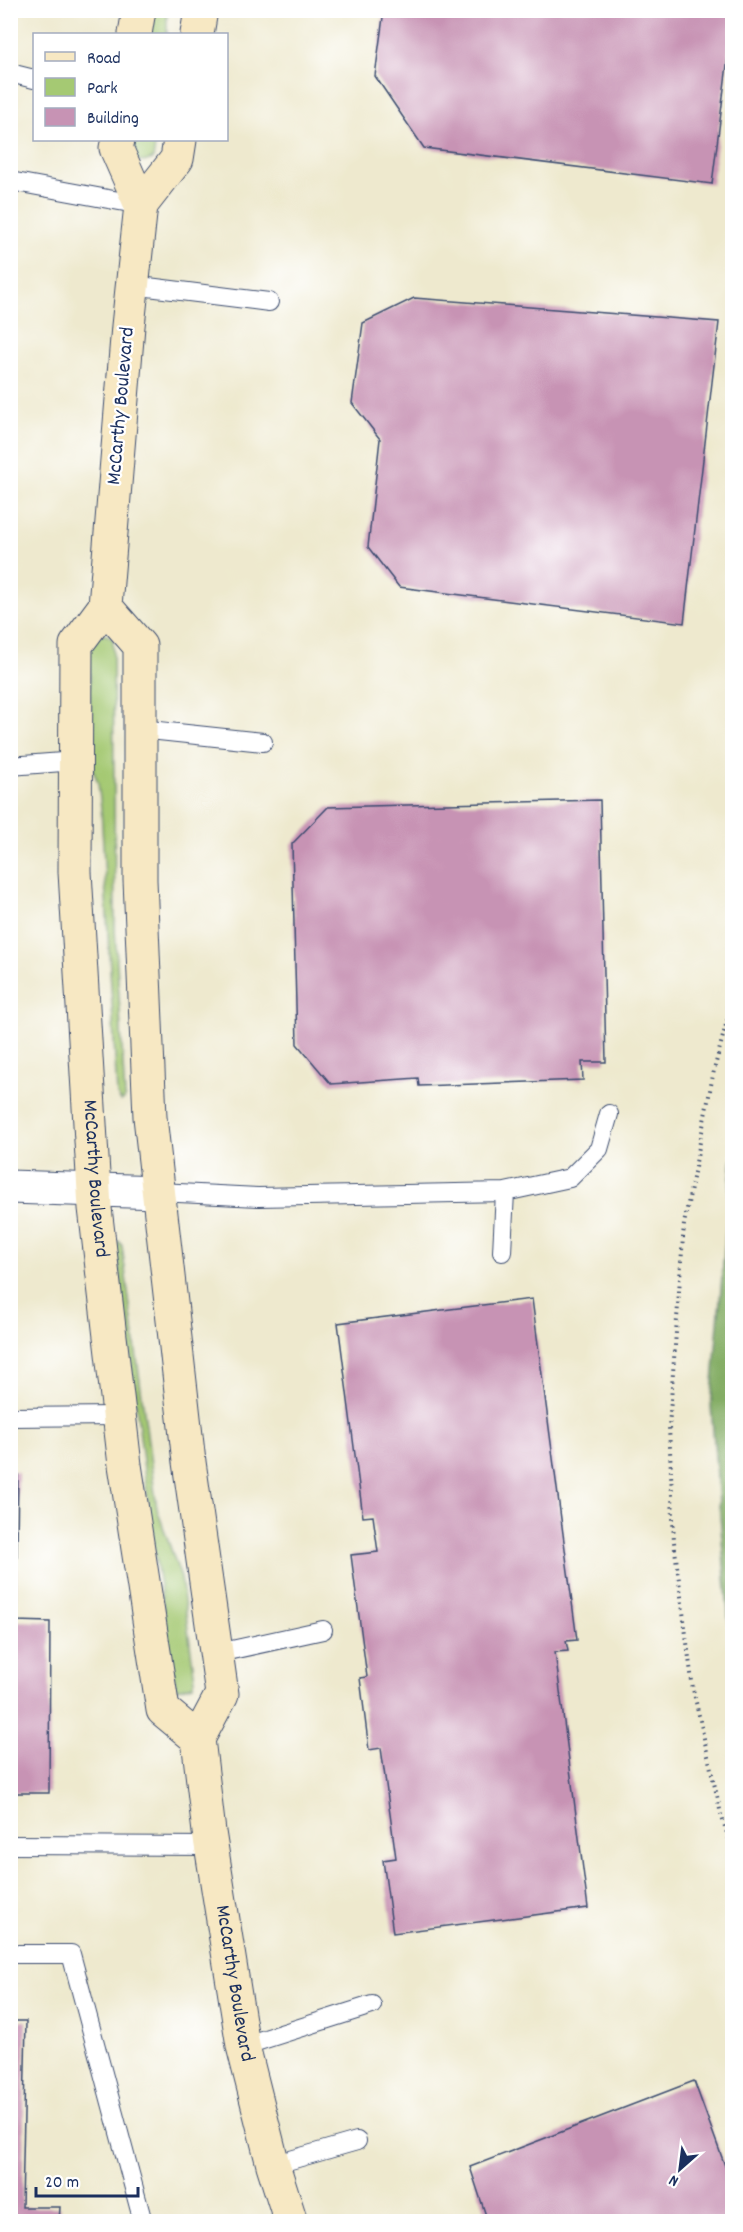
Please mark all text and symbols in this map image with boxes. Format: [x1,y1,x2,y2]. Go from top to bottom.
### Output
legend [33,33,228,141]
text: Road [87,47,121,72]
text: Park [87,77,118,102]
text: Building [87,107,139,132]
street label: McCarthy Boulevard [100,326,144,486]
street label: McCarthy Boulevard [74,1099,116,1259]
street label: McCarthy Boulevard [206,1903,261,2065]
north arrow [650,2139,710,2199]
scale bar [36,2160,138,2198]
text: N [665,2168,683,2192]
text: 20 m [45,2171,79,2196]

